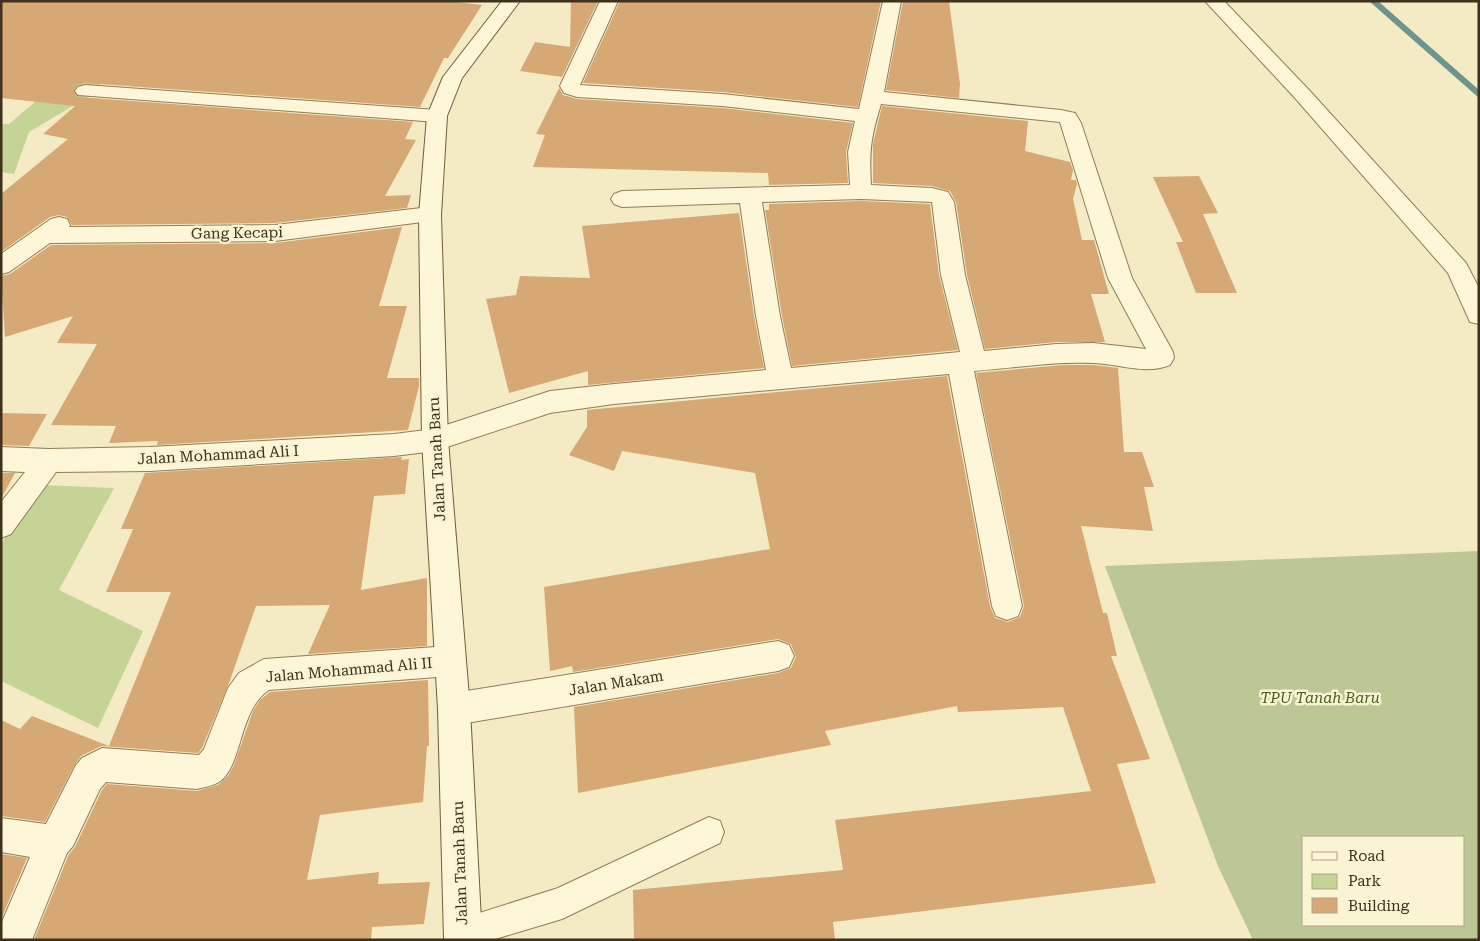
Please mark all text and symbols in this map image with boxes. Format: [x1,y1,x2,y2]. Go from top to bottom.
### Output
street label: Gang Kecapi [191,223,283,243]
street label: Jalan Tanah Baru [425,396,449,522]
street label: Jalan Mohammad Ali I [137,442,299,468]
street label: Jalan Mohammad Ali II [265,654,433,686]
street label: Jalan Makam [567,667,665,699]
park label: TPU Tanah Baru [1260,689,1380,707]
street label: Jalan Tanah Baru [449,800,471,926]
legend [1302,836,1465,926]
text: Road [1348,847,1385,865]
text: Park [1348,872,1382,890]
text: Building [1348,897,1410,915]

